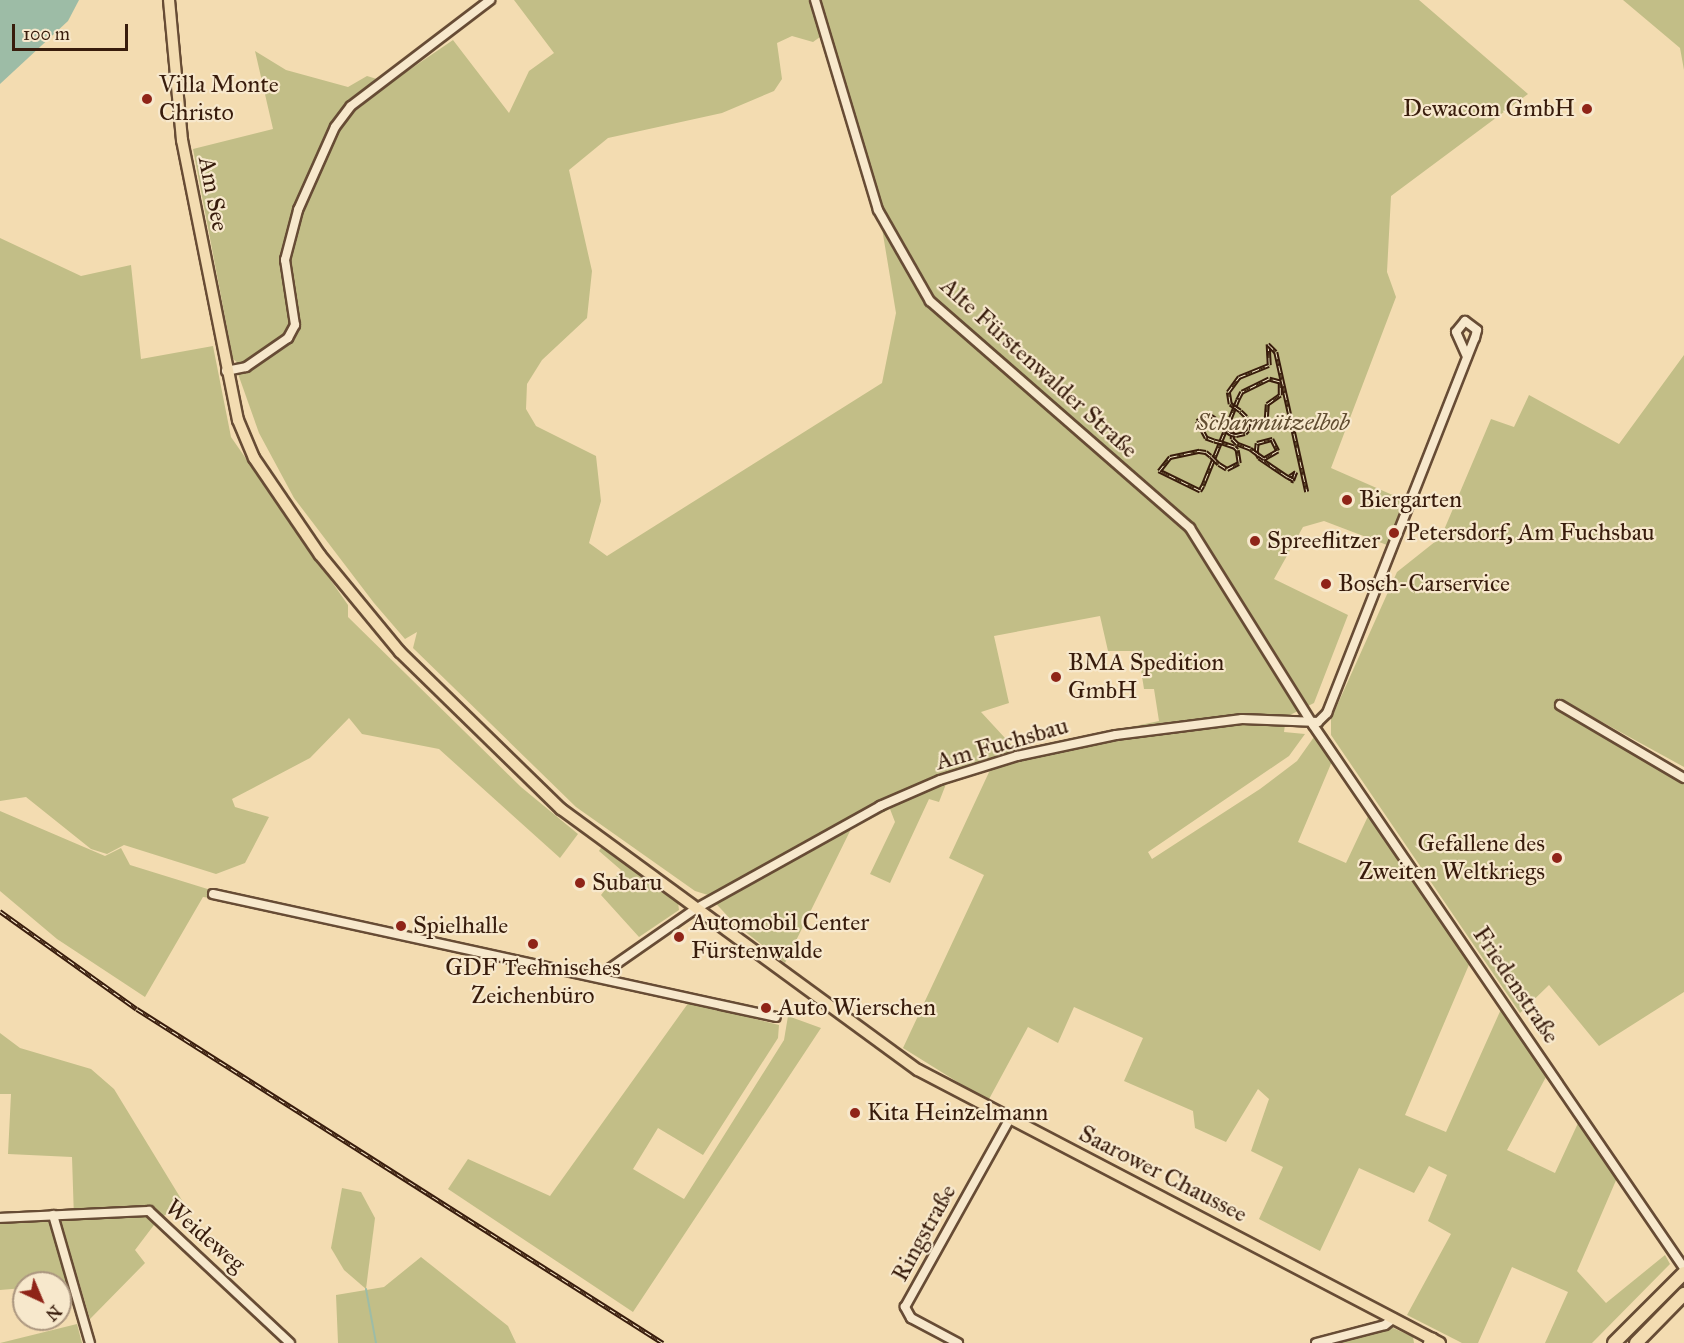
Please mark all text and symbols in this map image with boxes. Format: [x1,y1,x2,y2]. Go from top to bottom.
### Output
scale bar [15,12,130,50]
text: 100 m [23,23,70,45]
place label: Villa Monte Christo [159,71,279,127]
marker: Villa Monte Christo [140,92,154,106]
place label: Dewacom GmbH [1403,95,1575,123]
marker: Dewacom GmbH [1580,102,1594,116]
street label: Am See [192,154,234,234]
street label: Alte Fürstenwalder Straße [934,272,1144,464]
park label: Scharmützelbob [1196,409,1350,437]
place label: Biergarten [1359,486,1462,514]
marker: Biergarten [1340,493,1354,507]
place label: Petersdorf, Am Fuchsbau [1406,519,1655,547]
marker: Petersdorf, Am Fuchsbau [1387,526,1401,540]
place label: Spreeflitzer [1267,527,1380,555]
marker: Spreeflitzer [1248,534,1262,548]
place label: Bosch-Carservice [1338,570,1510,598]
marker: Bosch-Carservice [1319,577,1333,591]
place label: BMA Spedition GmbH [1068,649,1224,705]
marker: BMA Spedition GmbH [1049,670,1063,684]
street label: Am Fuchsbau [932,711,1072,777]
place label: Gefallene des Zweiten Weltkriegs [1358,830,1545,886]
marker: Gefallene des Zweiten Weltkriegs [1550,851,1564,865]
place label: Subaru [592,869,662,897]
marker: Subaru [573,876,587,890]
place label: Automobil Center Fürstenwalde [691,909,869,965]
place label: Spielhalle [413,912,508,940]
marker: Spielhalle [394,919,408,933]
street label: Friedenstraße [1466,921,1566,1049]
marker: Automobil Center Fürstenwalde [672,930,686,944]
marker: GDF Technisches Zeichenbüro [526,937,540,951]
place label: GDF Technisches Zeichenbüro [445,954,621,1010]
place label: Auto Wierschen [778,994,936,1022]
marker: Auto Wierschen [759,1001,773,1015]
place label: Kita Heinzelmann [867,1099,1048,1127]
marker: Kita Heinzelmann [848,1106,862,1120]
street label: Saarower Chaussee [1074,1119,1252,1229]
street label: Ringstraße [886,1179,962,1287]
street label: Weideweg [159,1193,251,1279]
north arrow [12,1271,72,1331]
text: N [42,1301,65,1324]

